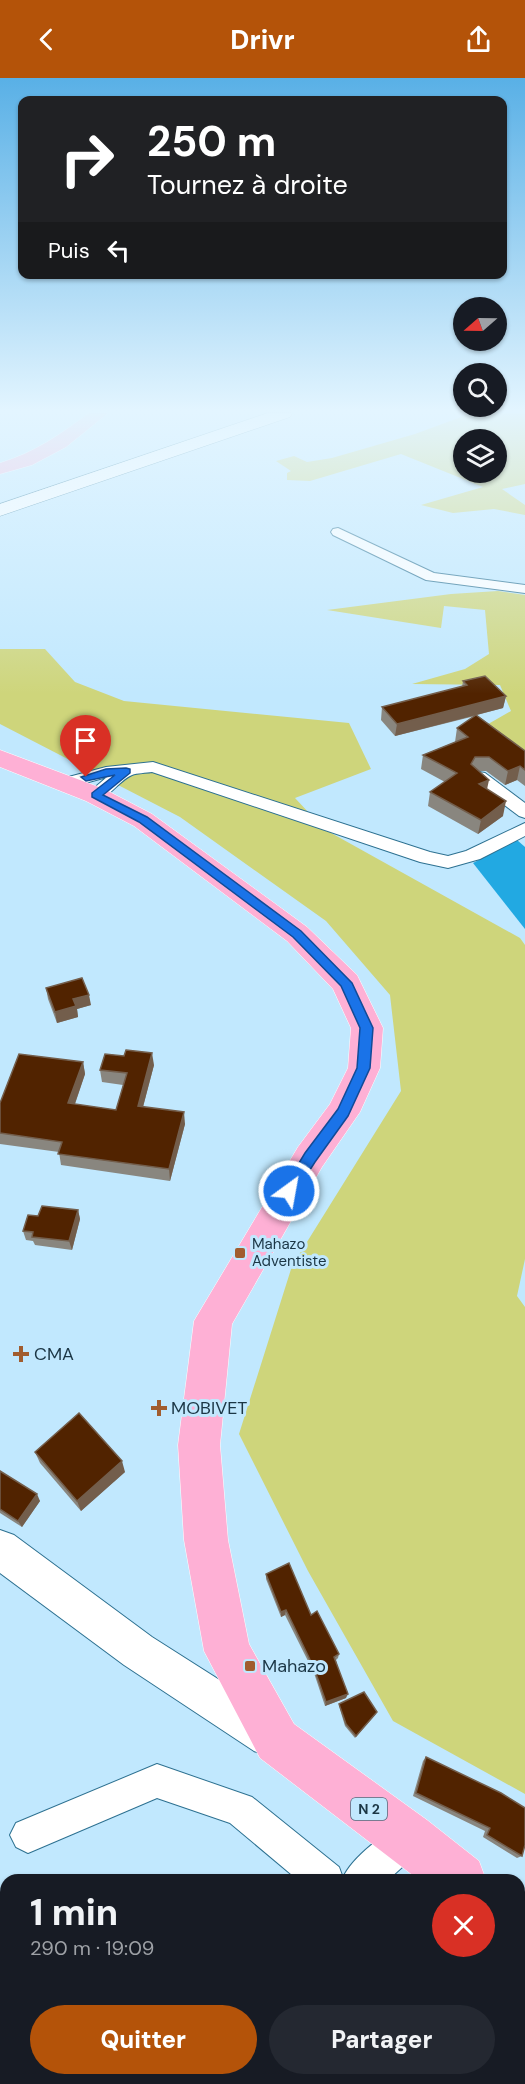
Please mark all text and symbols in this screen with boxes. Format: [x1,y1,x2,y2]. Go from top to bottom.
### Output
text: Drivr [230,22,295,57]
icon: back [30,23,63,56]
icon: share [462,23,495,56]
text: 250 m [147,114,276,169]
icon: right [48,120,126,198]
text: Tournez à droite [147,167,348,202]
icon: left [102,234,135,267]
text: Puis [48,236,90,265]
north arrow [453,297,507,351]
map controls [453,297,507,483]
button: search [453,363,507,417]
button: layers [453,429,507,483]
pin [60,715,111,777]
icon: arrive [69,724,102,757]
position arrow [257,1159,321,1223]
place label: Mahazo Adventiste [252,1234,327,1271]
marker: Mahazo Adventiste [233,1246,247,1260]
place label: CMA [34,1342,74,1366]
marker: CMA [12,1345,30,1363]
place label: MOBIVET [171,1396,247,1420]
marker: MOBIVET [152,1401,166,1415]
place label: Mahazo [262,1654,326,1678]
marker: Mahazo [243,1659,257,1673]
road number: N 2 [351,1798,387,1820]
text: 1 min [30,1889,118,1936]
button: close [432,1894,495,1957]
text: 290 m · 19:09 [30,1935,154,1961]
button: Quitter [30,2005,257,2074]
button: Partager [269,2005,495,2074]

